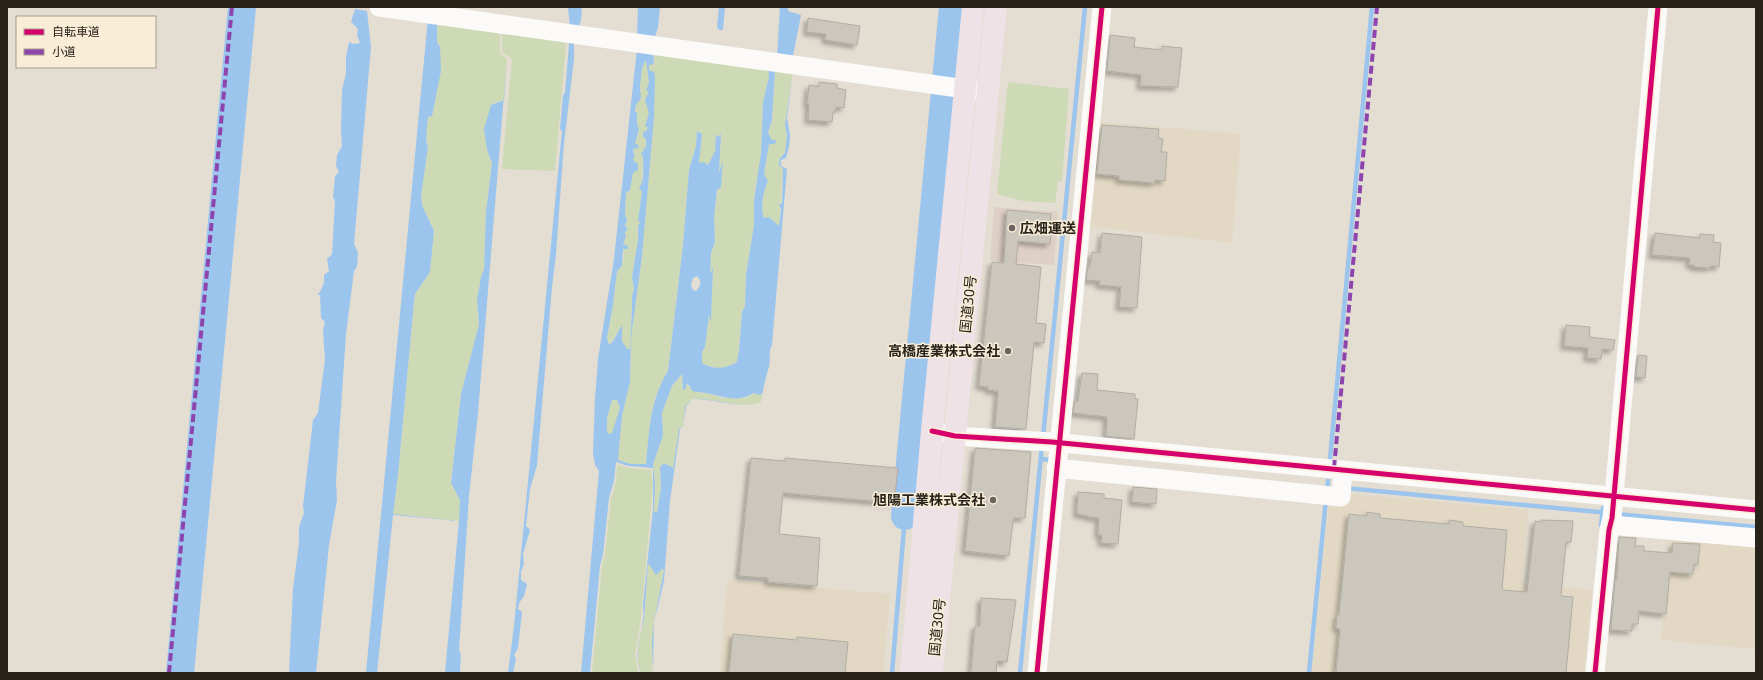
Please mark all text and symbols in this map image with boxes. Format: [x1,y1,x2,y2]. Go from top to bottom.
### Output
legend [16,16,156,68]
text: 自転車道 [52,23,100,40]
text: 小道 [52,43,76,60]
place label: 広畑運送 [1020,218,1076,237]
marker: 広畑運送 [1007,223,1017,233]
street label: 国道30号 [955,274,980,334]
place label: 高橋産業株式会社 [888,341,1000,360]
marker: 高橋産業株式会社 [1003,346,1013,356]
place label: 旭陽工業株式会社 [873,490,985,509]
marker: 旭陽工業株式会社 [988,495,998,505]
street label: 国道30号 [924,597,949,657]

